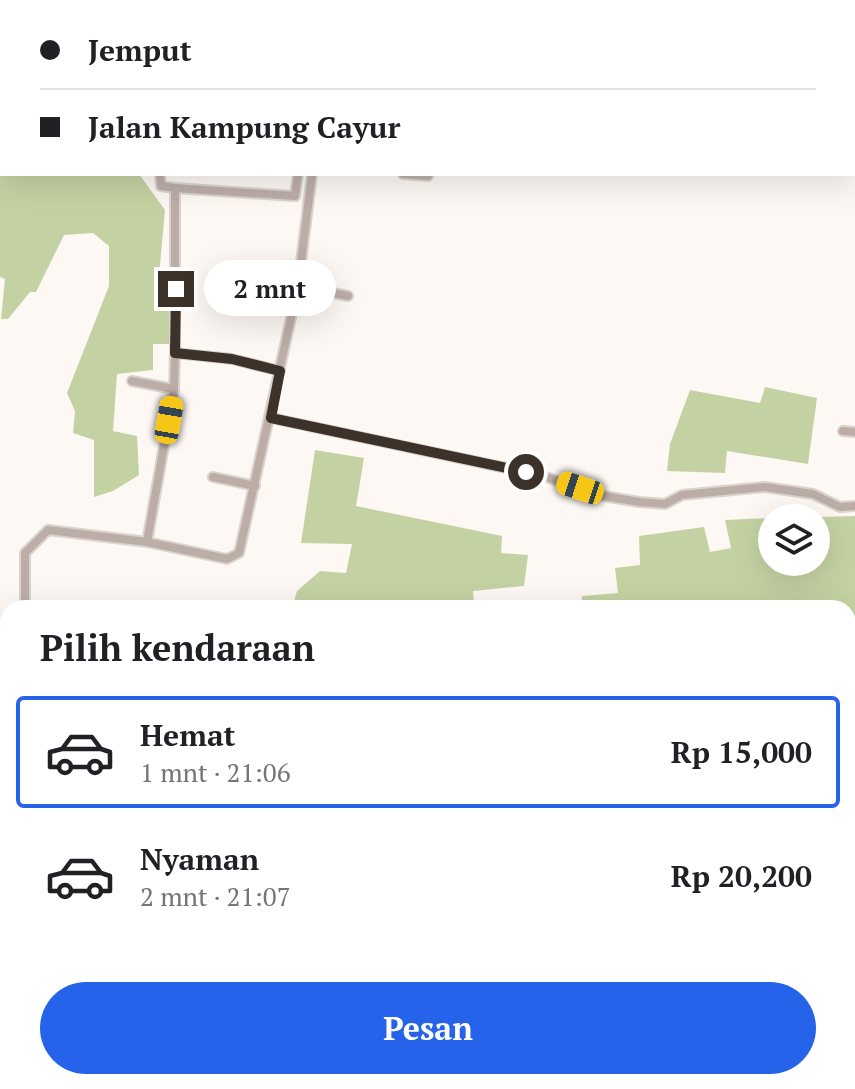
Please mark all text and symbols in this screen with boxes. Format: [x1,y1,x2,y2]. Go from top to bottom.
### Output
text: Jemput [88,30,192,70]
text: Jalan Kampung Cayur [88,107,400,147]
callout: 2 mnt [204,261,336,317]
route end [158,271,194,307]
text: 2 mnt [234,271,306,305]
car [153,394,185,446]
route start [508,454,544,490]
car [553,469,607,507]
map controls [758,504,830,576]
button: layers [758,504,830,576]
text: Pilih kendaraan [40,624,315,671]
text: Hemat [140,715,236,755]
icon: car [44,716,116,788]
text: Rp 15,000 [671,732,812,772]
text: 1 mnt · 21:06 [140,755,291,789]
text: Nyaman [140,839,259,879]
icon: car [44,840,116,912]
text: Rp 20,200 [671,856,812,896]
text: 2 mnt · 21:07 [140,879,291,913]
button: Pesan [40,982,816,1074]

